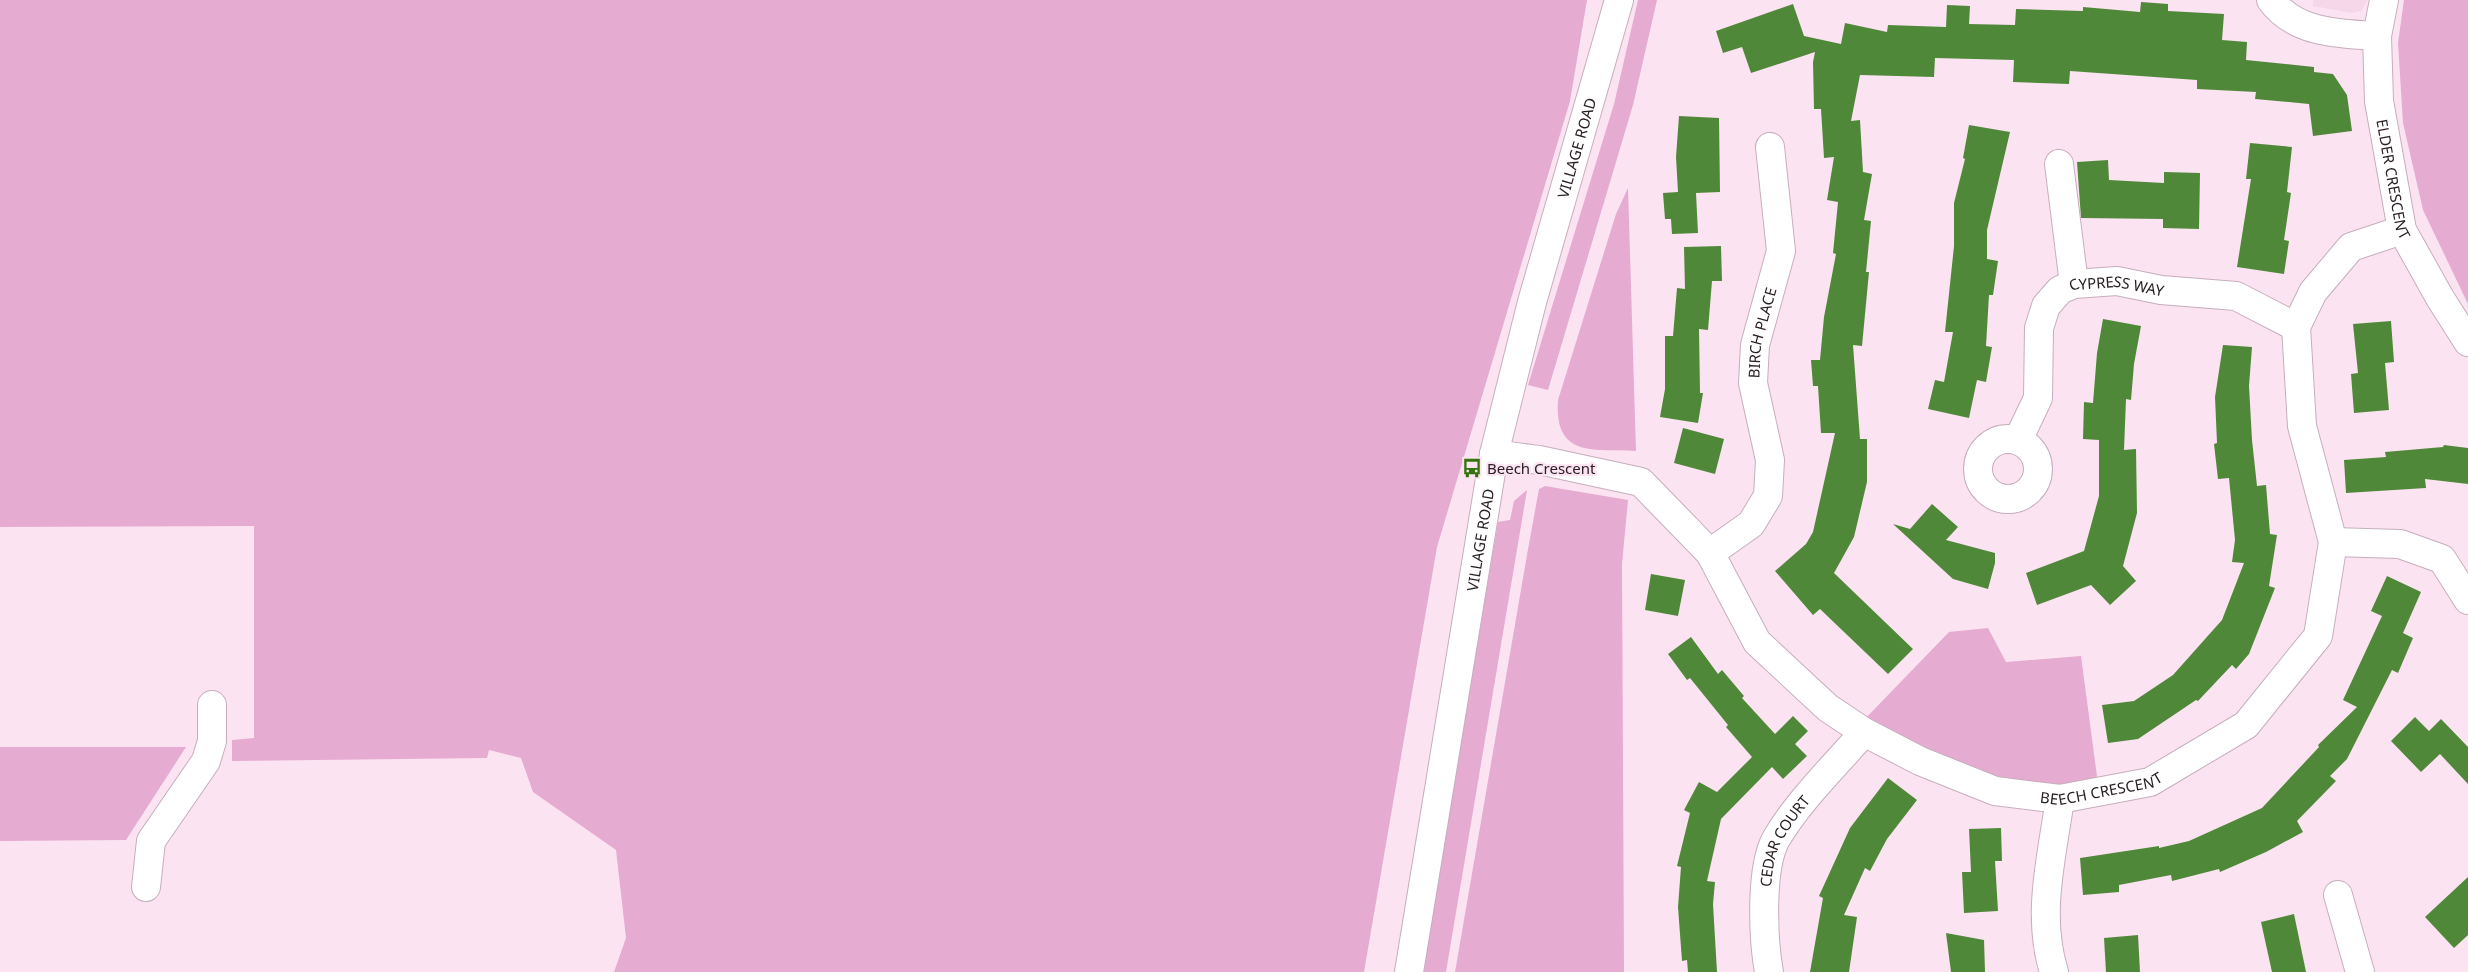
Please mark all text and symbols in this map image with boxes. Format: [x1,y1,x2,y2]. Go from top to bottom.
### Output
street label: VILLAGE ROAD [1552,95,1600,200]
street label: ELDER CRESCENT [2372,117,2416,243]
street label: CYPRESS WAY [2066,271,2166,300]
street label: BIRCH PLACE [1743,285,1780,379]
bus stop icon: Beech Crescent [1461,457,1483,479]
place label: Beech Crescent [1487,458,1596,478]
street label: VILLAGE ROAD [1462,487,1498,593]
street label: BEECH CRESCENT [2039,767,2166,809]
street label: CEDAR COURT [1755,790,1814,888]

